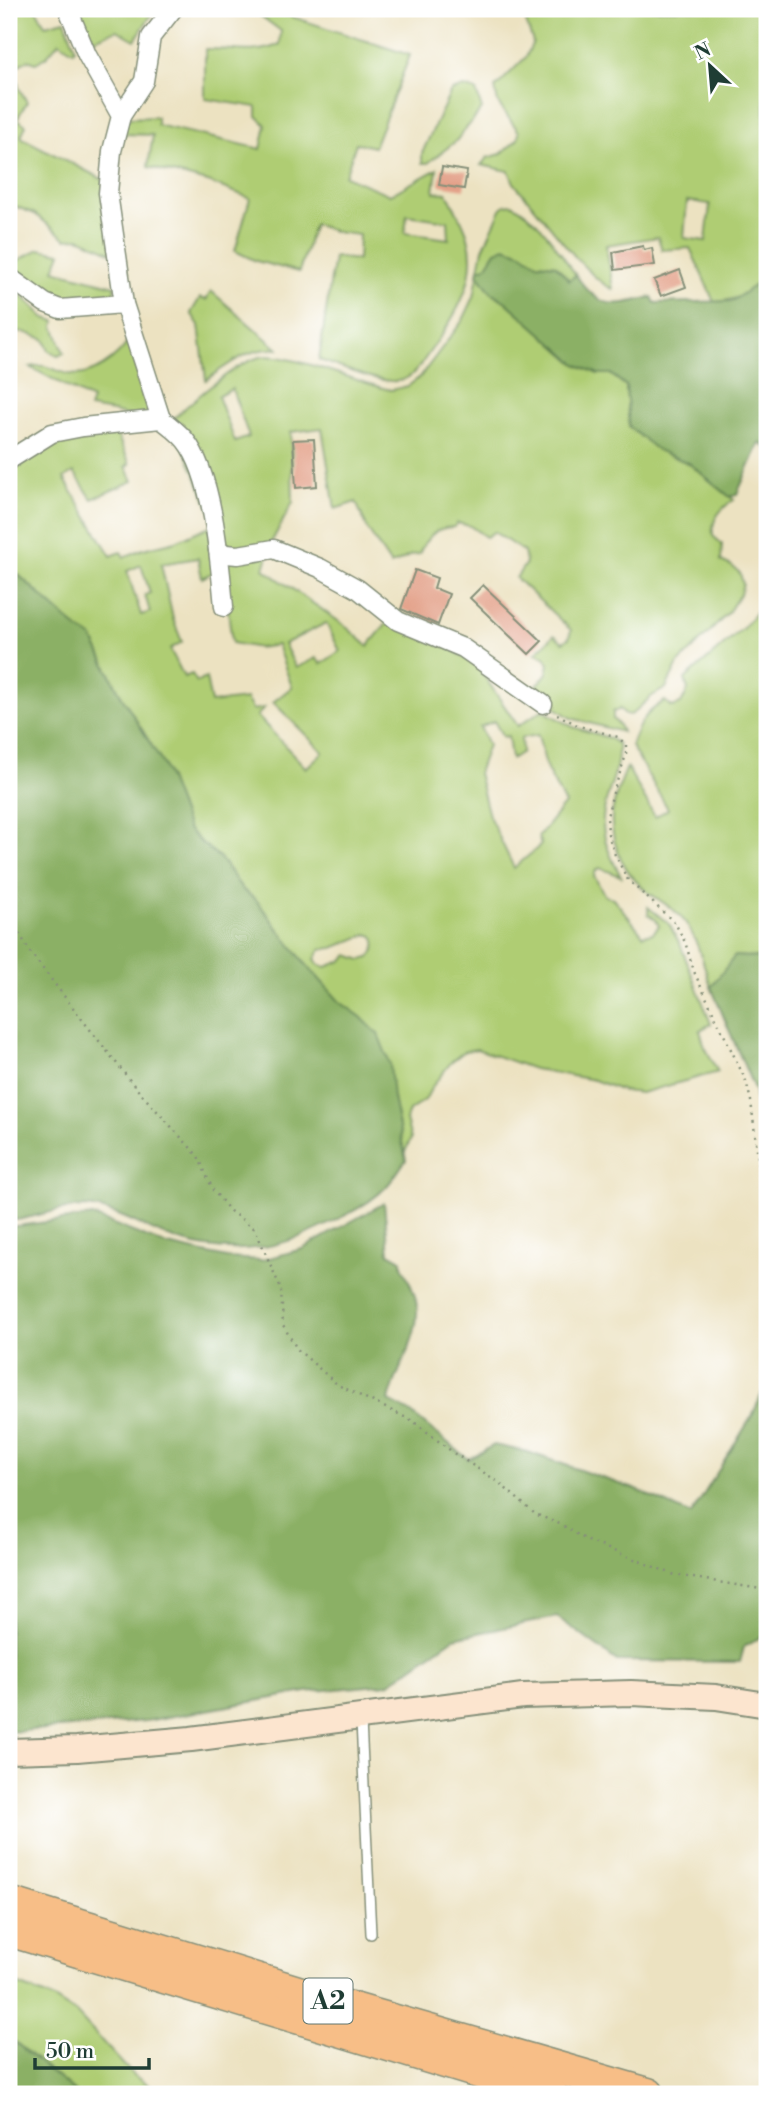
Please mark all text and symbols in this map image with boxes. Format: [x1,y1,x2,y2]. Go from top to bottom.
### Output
north arrow [674,32,744,102]
text: N [691,38,715,66]
road number: A2 [304,1978,352,2024]
scale bar [35,2026,149,2070]
text: 50 m [46,2039,94,2065]

